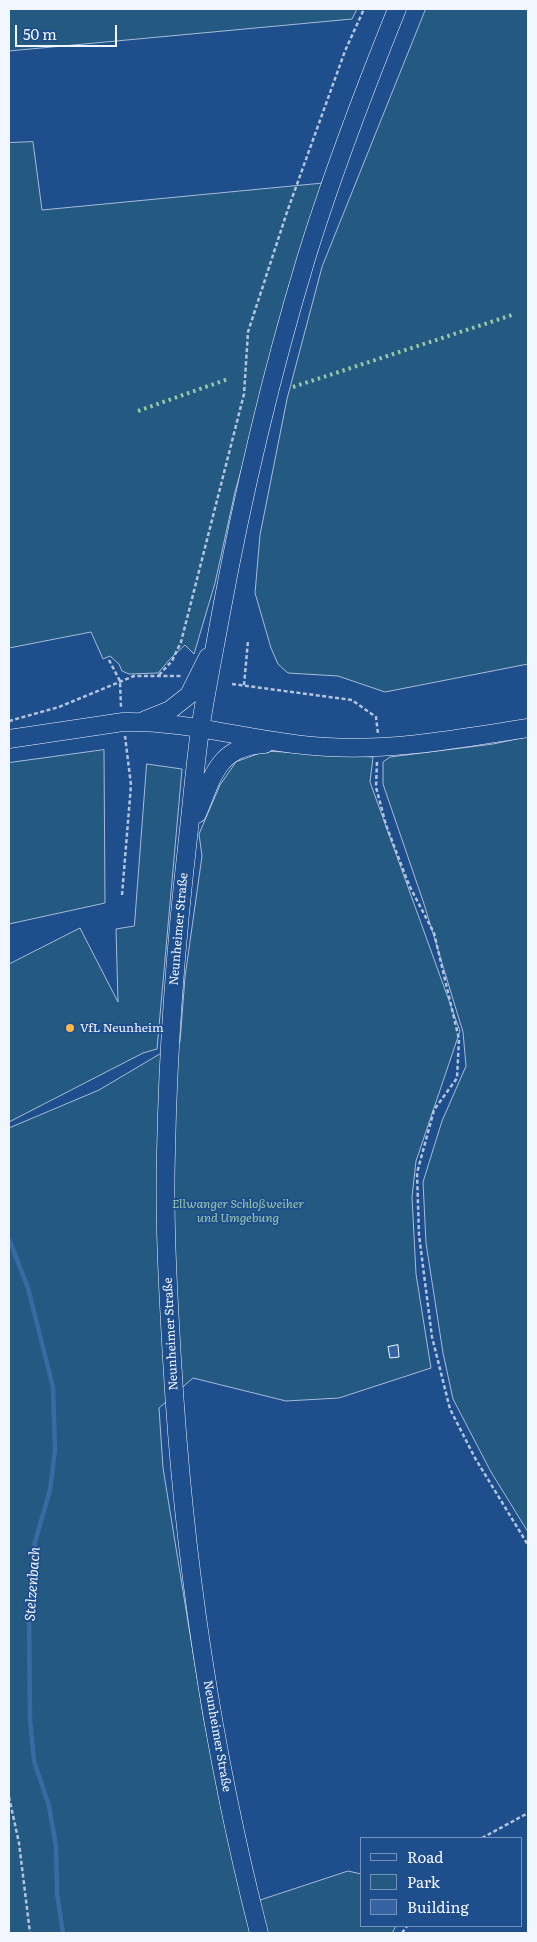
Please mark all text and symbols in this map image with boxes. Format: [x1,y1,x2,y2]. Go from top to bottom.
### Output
scale bar [18,15,120,47]
text: 50 m [23,22,57,45]
street label: Neunheimer Straße [167,872,191,986]
place label: VfL Neunheim [80,1021,164,1035]
marker: VfL Neunheim [64,1022,76,1034]
park label: Ellwanger Schloßweiher und Umgebung [172,1197,304,1225]
street label: Neunheimer Straße [161,1277,181,1391]
water label: Stelzenbach [22,1546,44,1622]
street label: Neunheimer Straße [200,1679,234,1793]
legend [360,1837,522,1927]
text: Road [407,1845,443,1868]
text: Park [407,1870,440,1893]
text: Building [407,1895,469,1918]

